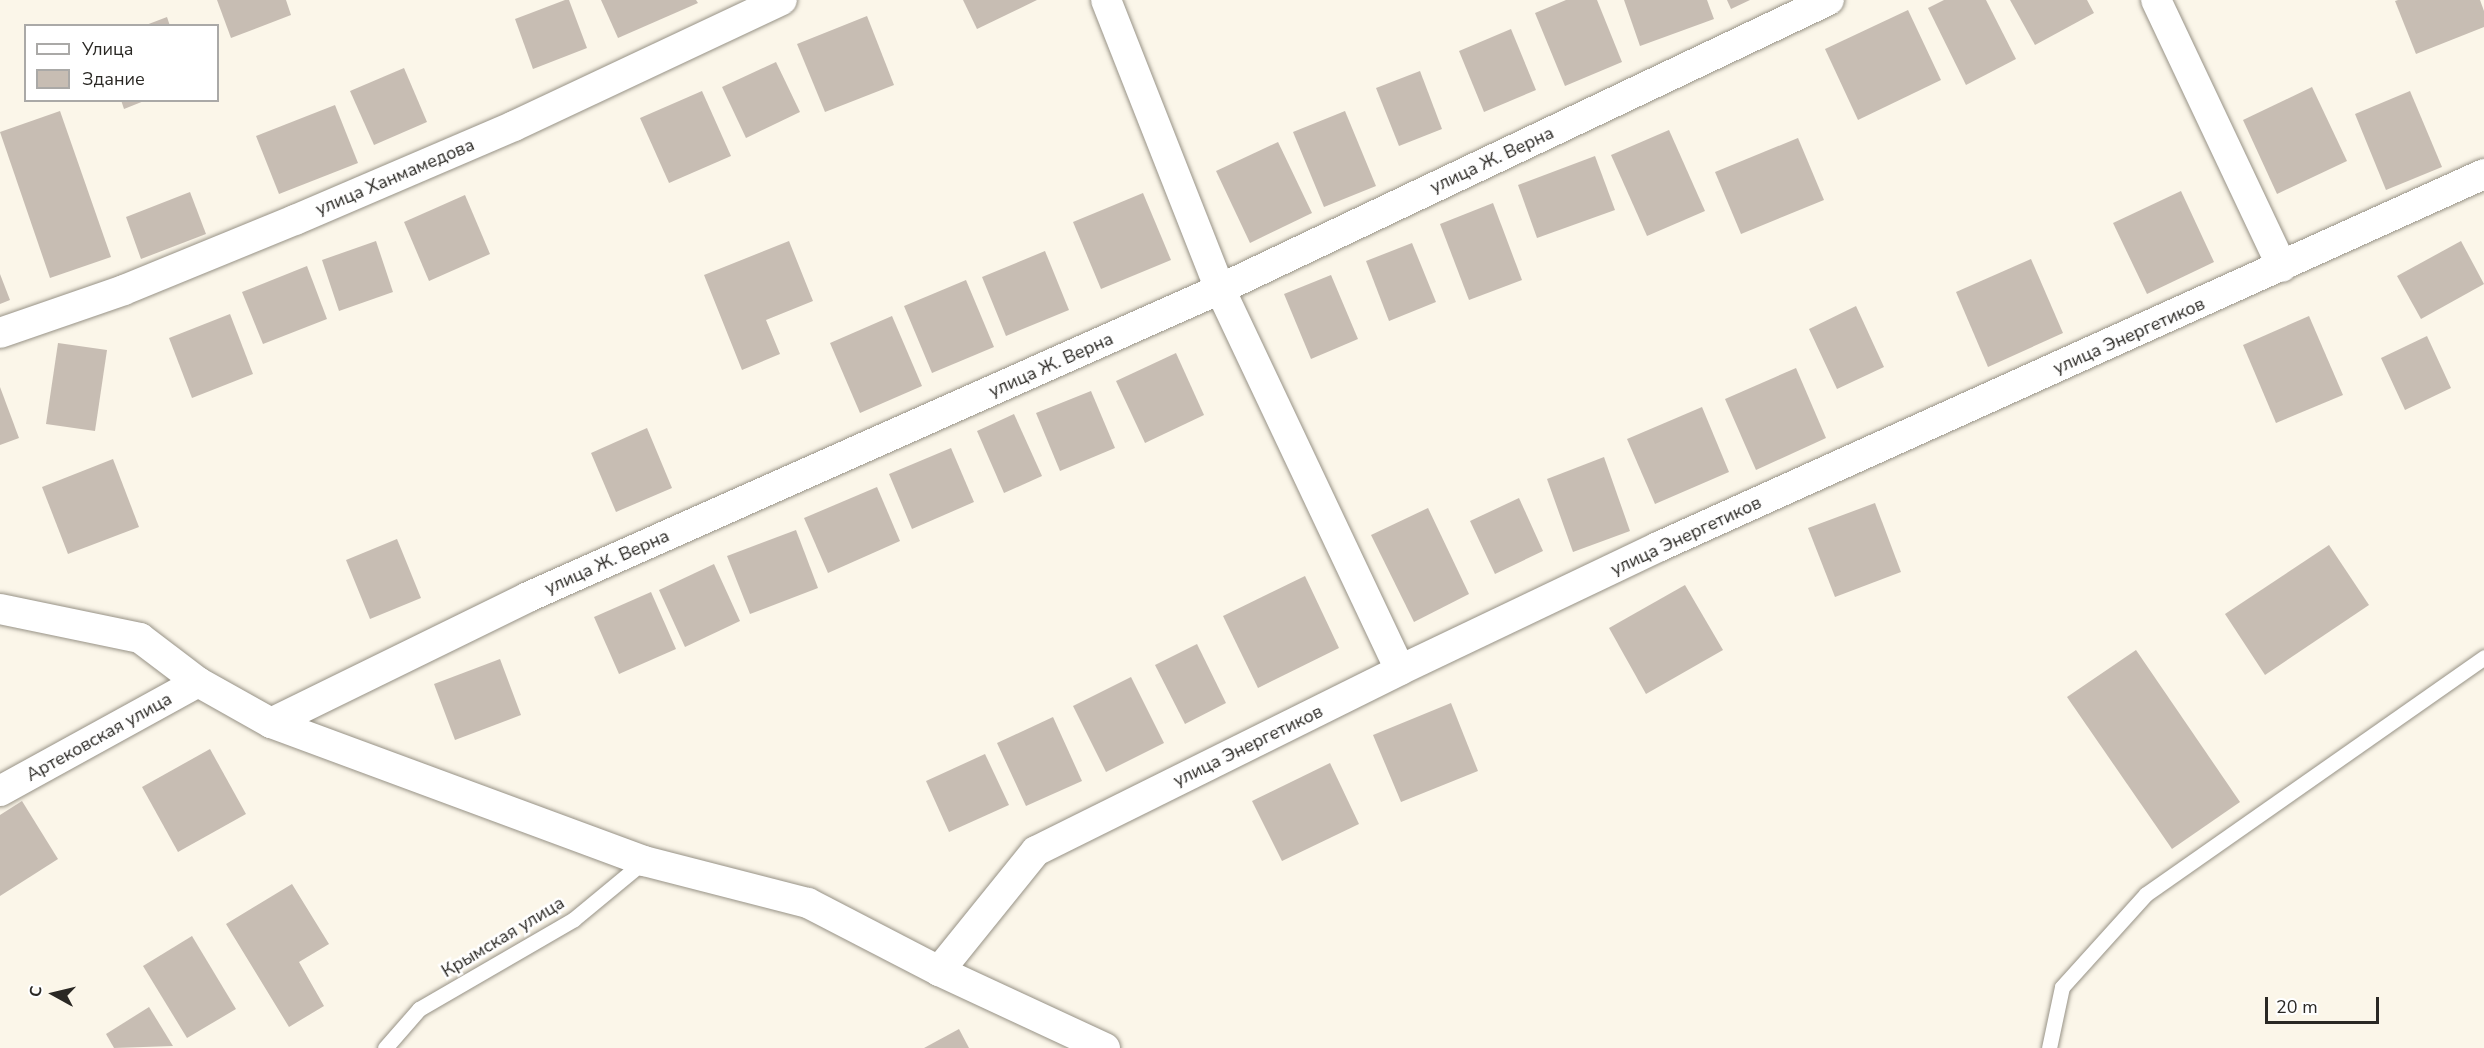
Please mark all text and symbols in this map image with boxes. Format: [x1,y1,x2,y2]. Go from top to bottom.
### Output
legend [24,24,219,102]
text: Улица [82,37,133,61]
text: Здание [82,67,145,91]
street label: улица Ж. Верна [1427,122,1557,198]
street label: улица Ханмамедова [312,134,478,220]
street label: улица Энергетиков [2050,293,2208,379]
street label: улица Ж. Верна [985,328,1117,402]
street label: улица Энергетиков [1607,492,1765,580]
street label: улица Ж. Верна [541,525,673,599]
street label: Артековская улица [22,688,176,786]
street label: улица Энергетиков [1170,700,1326,792]
street label: Крымская улица [438,892,568,982]
north arrow [24,964,84,1024]
text: С [25,985,48,998]
scale bar [2268,985,2382,1023]
text: 20 m [2276,995,2318,1019]

